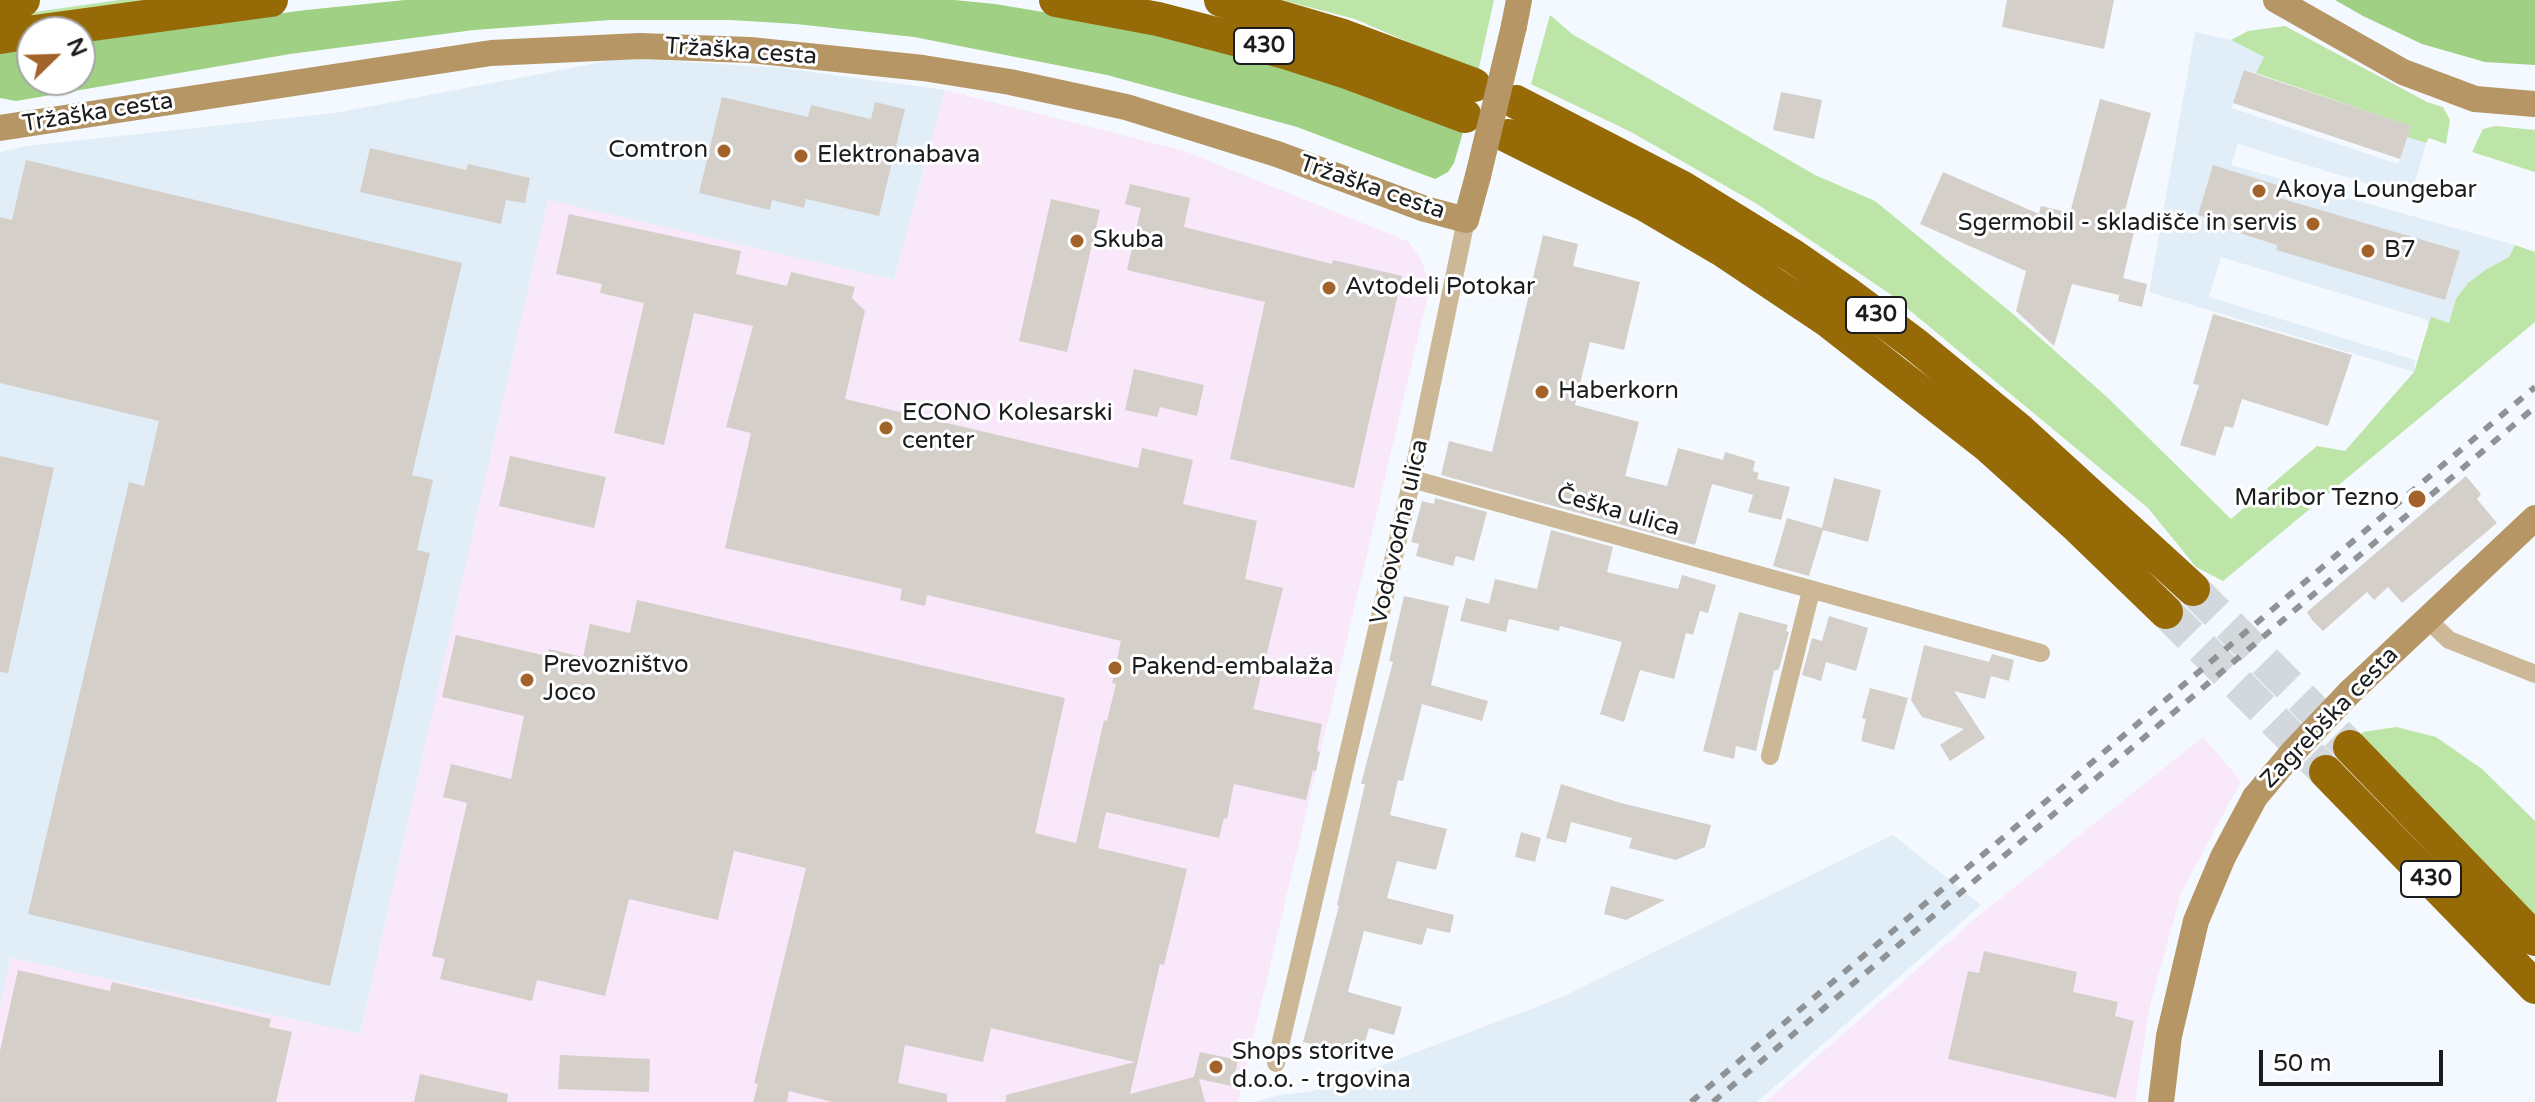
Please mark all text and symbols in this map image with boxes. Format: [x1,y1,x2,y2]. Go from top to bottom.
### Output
north arrow [16,16,96,96]
road number: 430 [1234,28,1294,64]
street label: Tržaška cesta [664,32,818,72]
text: N [61,34,92,61]
street label: Tržaška cesta [21,87,175,139]
place label: Comtron [608,137,708,165]
marker: Comtron [715,142,733,160]
place label: Elektronabava [817,142,980,170]
marker: Elektronabava [792,147,810,165]
street label: Tržaška cesta [1295,150,1449,226]
place label: Akoya Loungebar [2275,177,2477,205]
marker: Akoya Loungebar [2250,182,2268,200]
place label: Sgermobil - skladišče in servis [1958,210,2297,238]
marker: Sgermobil - skladišče in servis [2304,215,2322,233]
place label: Skuba [1093,227,1164,255]
marker: Skuba [1068,232,1086,250]
place label: B7 [2384,237,2416,265]
marker: B7 [2359,242,2377,260]
place label: Avtodeli Potokar [1345,274,1535,302]
marker: Avtodeli Potokar [1320,279,1338,297]
road number: 430 [1846,297,1906,333]
place label: Haberkorn [1558,378,1679,406]
marker: Haberkorn [1533,383,1551,401]
place label: ECONO Kolesarski center [902,400,1113,456]
marker: ECONO Kolesarski center [877,419,895,437]
street label: Vodovodna ulica [1365,437,1435,627]
street label: Češka ulica [1553,481,1683,543]
place label: Maribor Tezno [2234,485,2399,513]
marker: Maribor Tezno [2406,488,2428,510]
street label: Zagrebška cesta [2255,641,2405,795]
place label: Prevozništvo Joco [543,652,689,708]
place label: Pakend-embalaža [1131,654,1334,682]
marker: Pakend-embalaža [1106,659,1124,677]
marker: Prevozništvo Joco [518,671,536,689]
road number: 430 [2401,861,2461,897]
scale bar [2263,1034,2447,1084]
place label: Shops storitve d.o.o. - trgovina [1232,1039,1411,1095]
text: 50 m [2273,1049,2331,1078]
marker: Shops storitve d.o.o. - trgovina [1207,1058,1225,1076]

